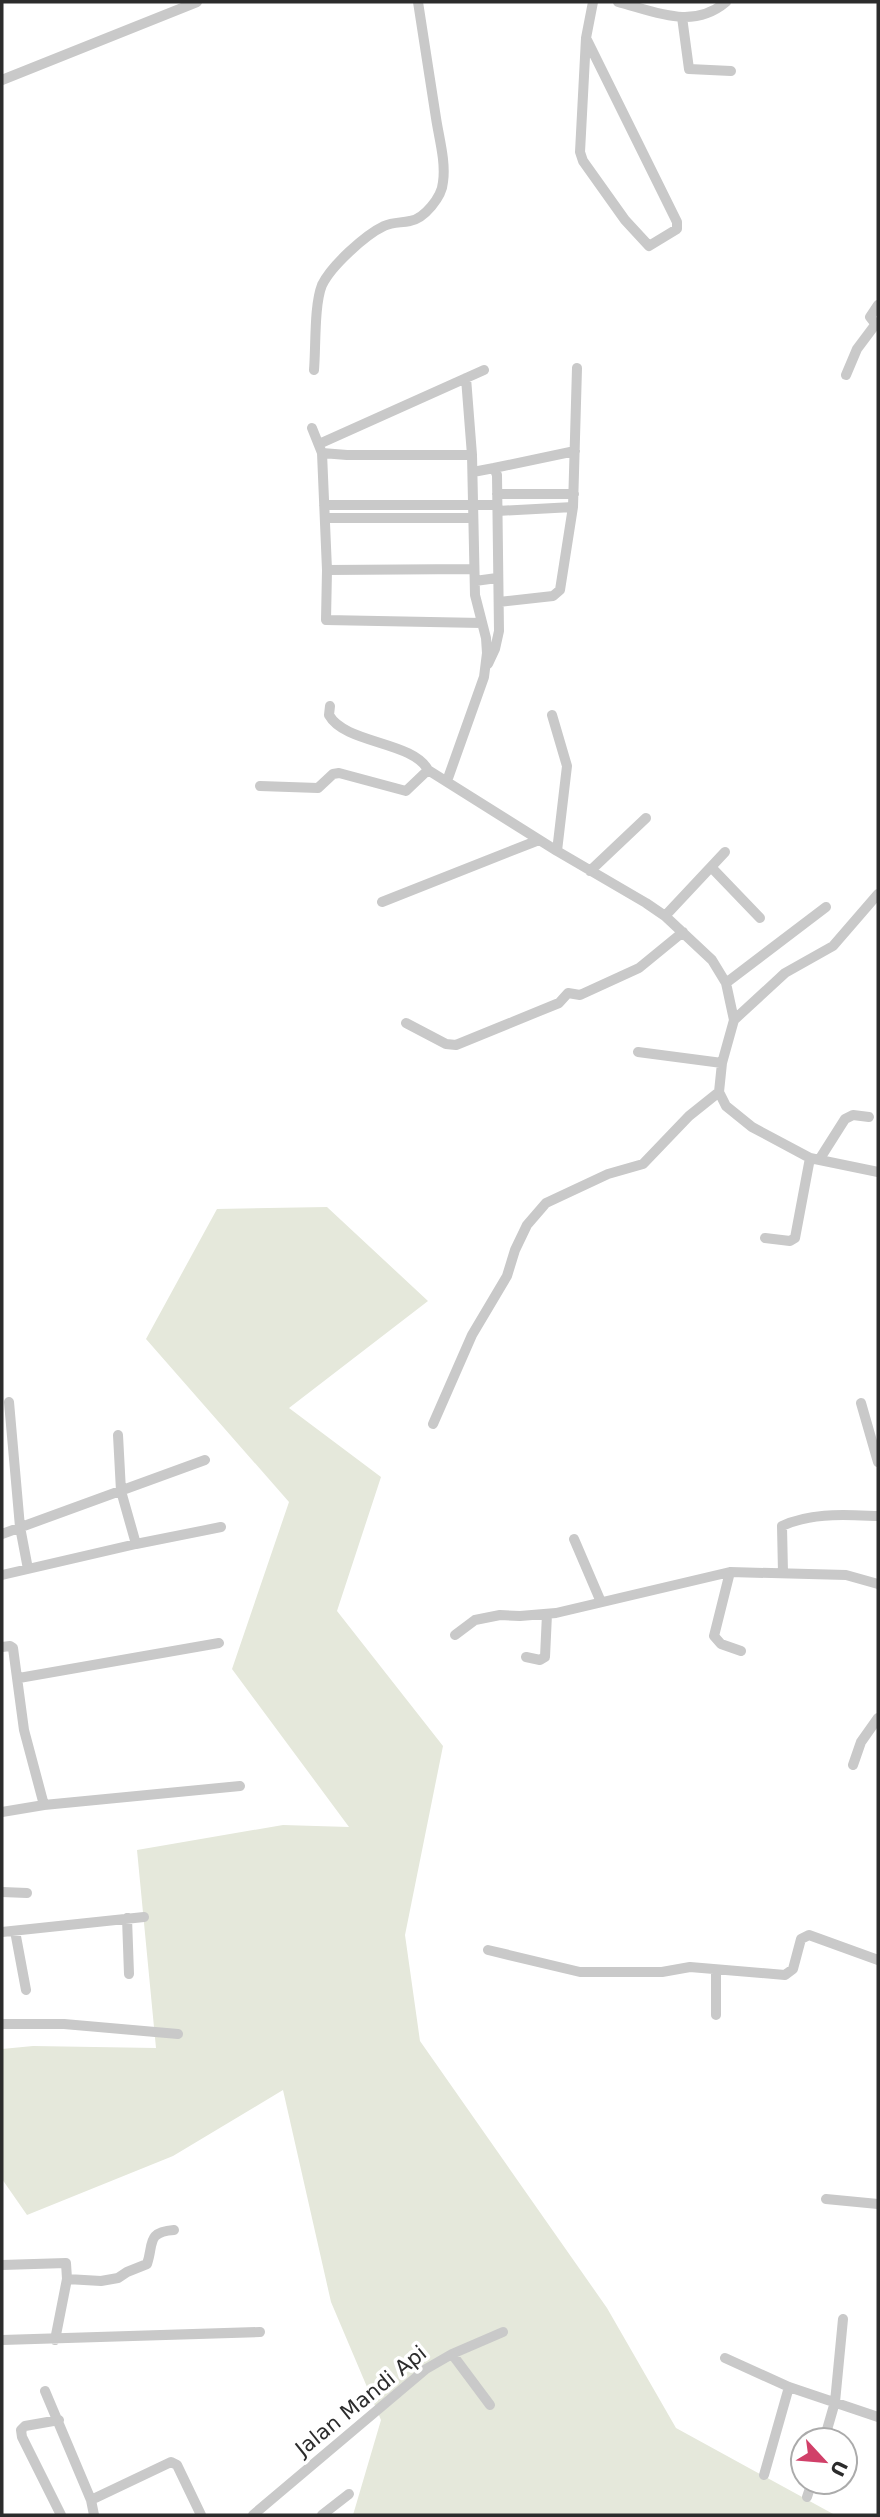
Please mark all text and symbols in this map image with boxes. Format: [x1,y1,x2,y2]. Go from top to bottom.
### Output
street label: Jalan Mandi Api [289,2341,431,2462]
north arrow [789,2426,859,2496]
text: U [826,2457,853,2480]

